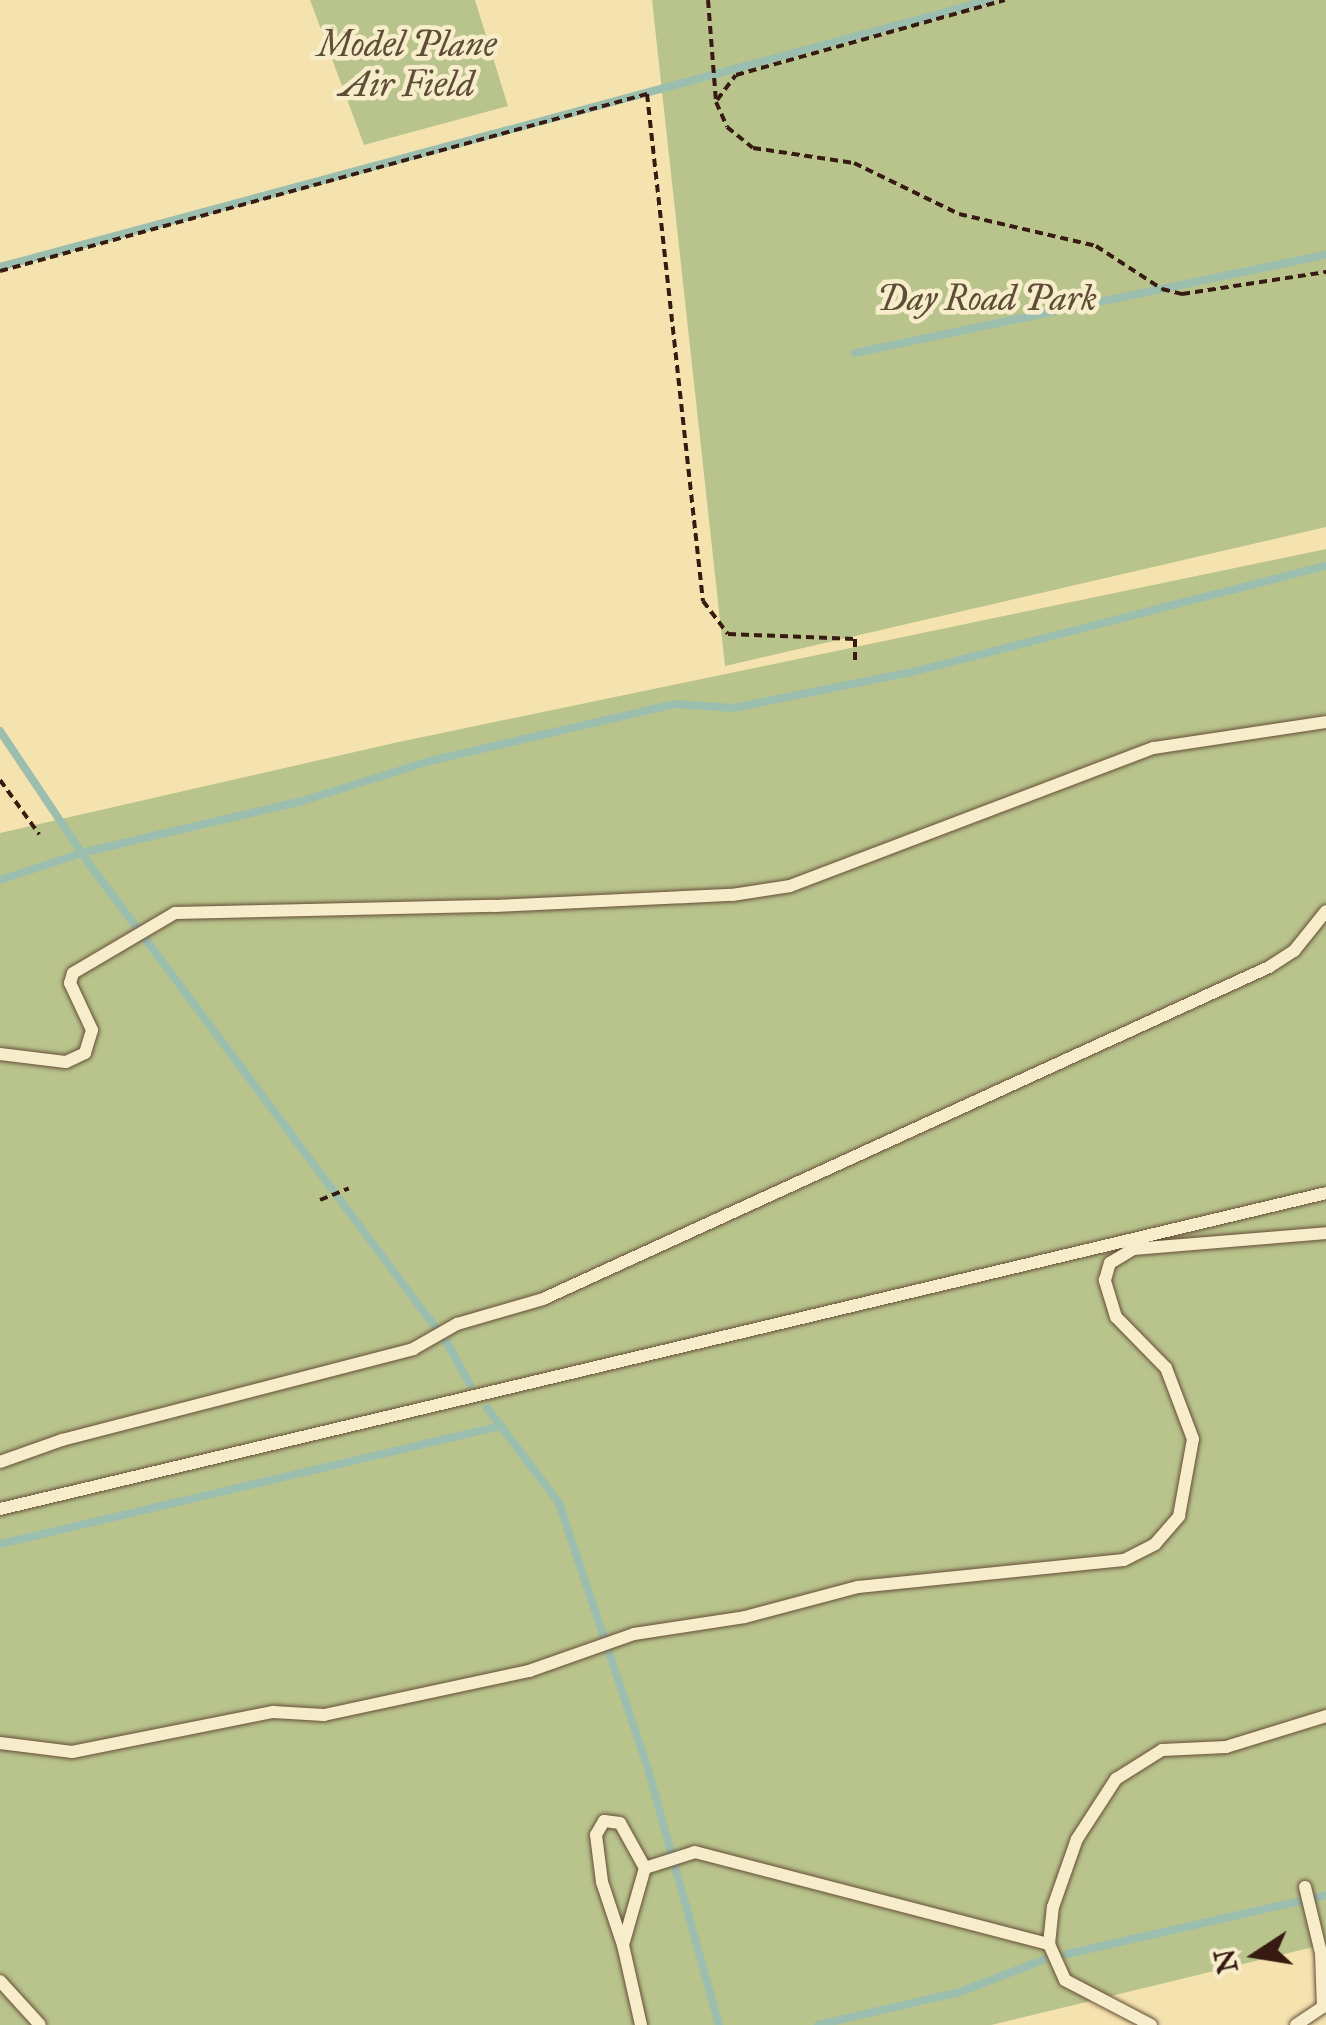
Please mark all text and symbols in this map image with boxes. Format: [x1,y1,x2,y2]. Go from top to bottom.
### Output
park label: Model Plane Air Field [318,24,496,106]
park label: Day Road Park [877,278,1097,320]
north arrow [1206,1905,1306,2005]
text: N [1207,1946,1246,1977]

